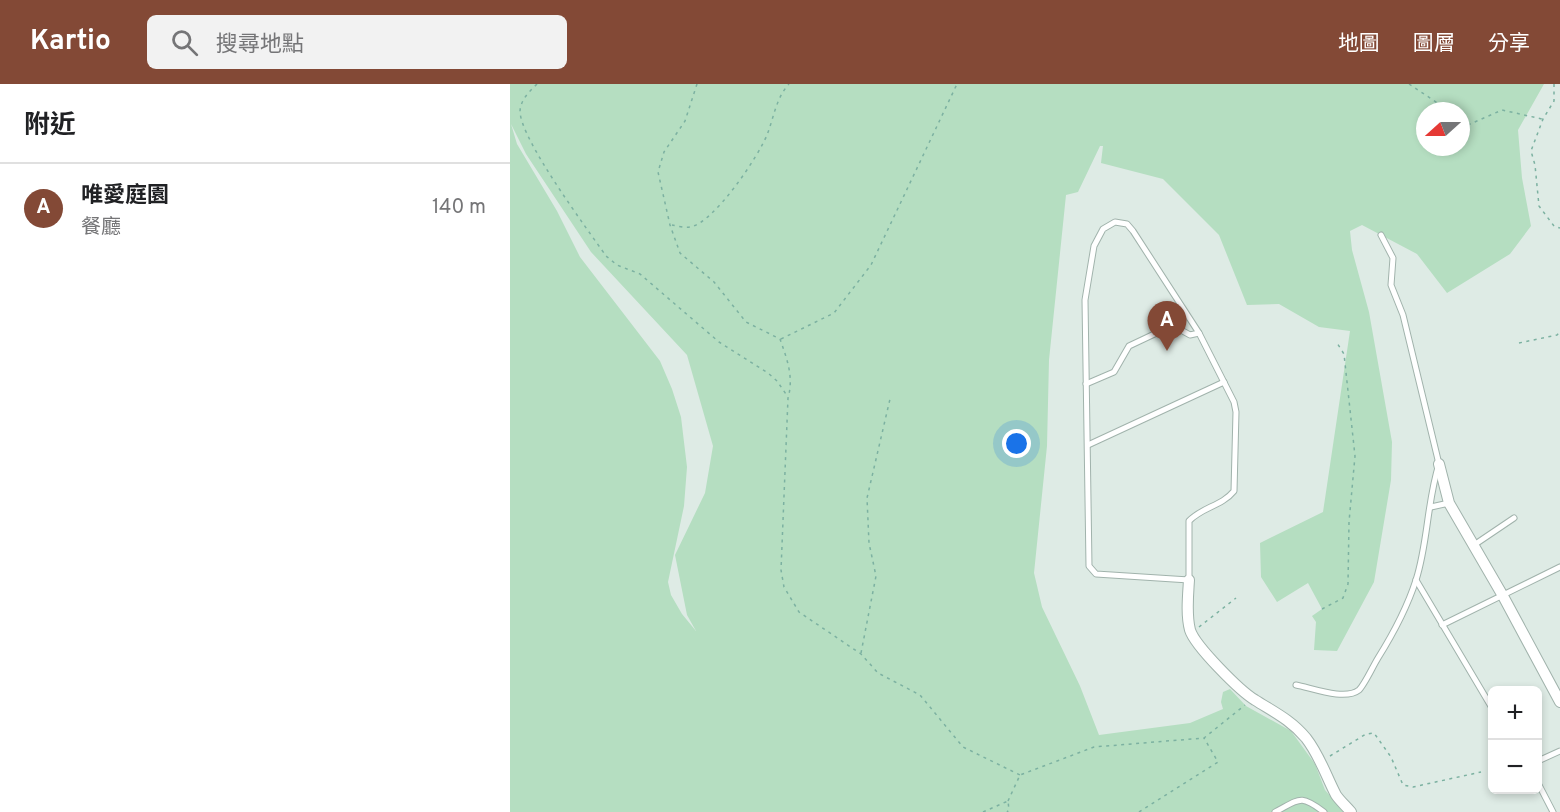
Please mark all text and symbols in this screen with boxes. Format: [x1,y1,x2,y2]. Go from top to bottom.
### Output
search box [147,15,567,69]
text: Kartio [30,24,111,60]
icon: search [168,26,201,59]
text: 地圖 [1338,31,1380,58]
text: 圖層 [1413,31,1455,58]
text: 分享 [1488,31,1530,58]
text: 搜尋地點 [216,32,304,59]
north arrow [1416,102,1470,156]
text: 附近 [24,110,76,143]
text: 唯愛庭園 [81,183,169,210]
text: A [36,195,51,221]
text: 140 m [432,195,486,221]
text: 餐廳 [81,215,121,241]
pin: A [1148,302,1186,351]
your location [1002,429,1031,458]
map controls [1488,686,1542,794]
button: + [1488,686,1542,740]
button: − [1488,740,1542,794]

